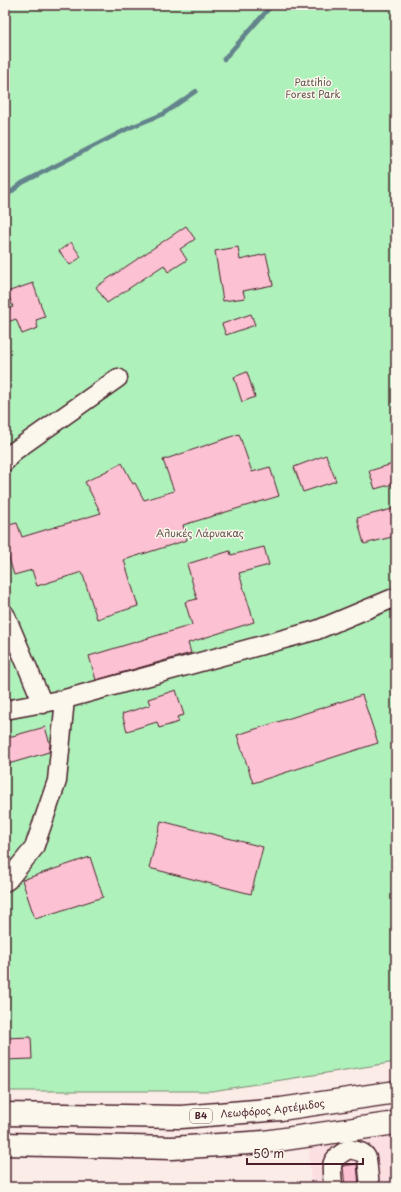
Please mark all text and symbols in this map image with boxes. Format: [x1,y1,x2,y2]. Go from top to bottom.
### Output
park label: Pattihio Forest Park [285,74,341,101]
park label: Αλυκές Λάρνακας [156,525,244,540]
street label: Λεωφόρος Αρτέμιδος [220,1095,326,1121]
road number: B4 [190,1109,212,1123]
scale bar [247,1140,363,1166]
text: 50 m [253,1144,284,1162]

